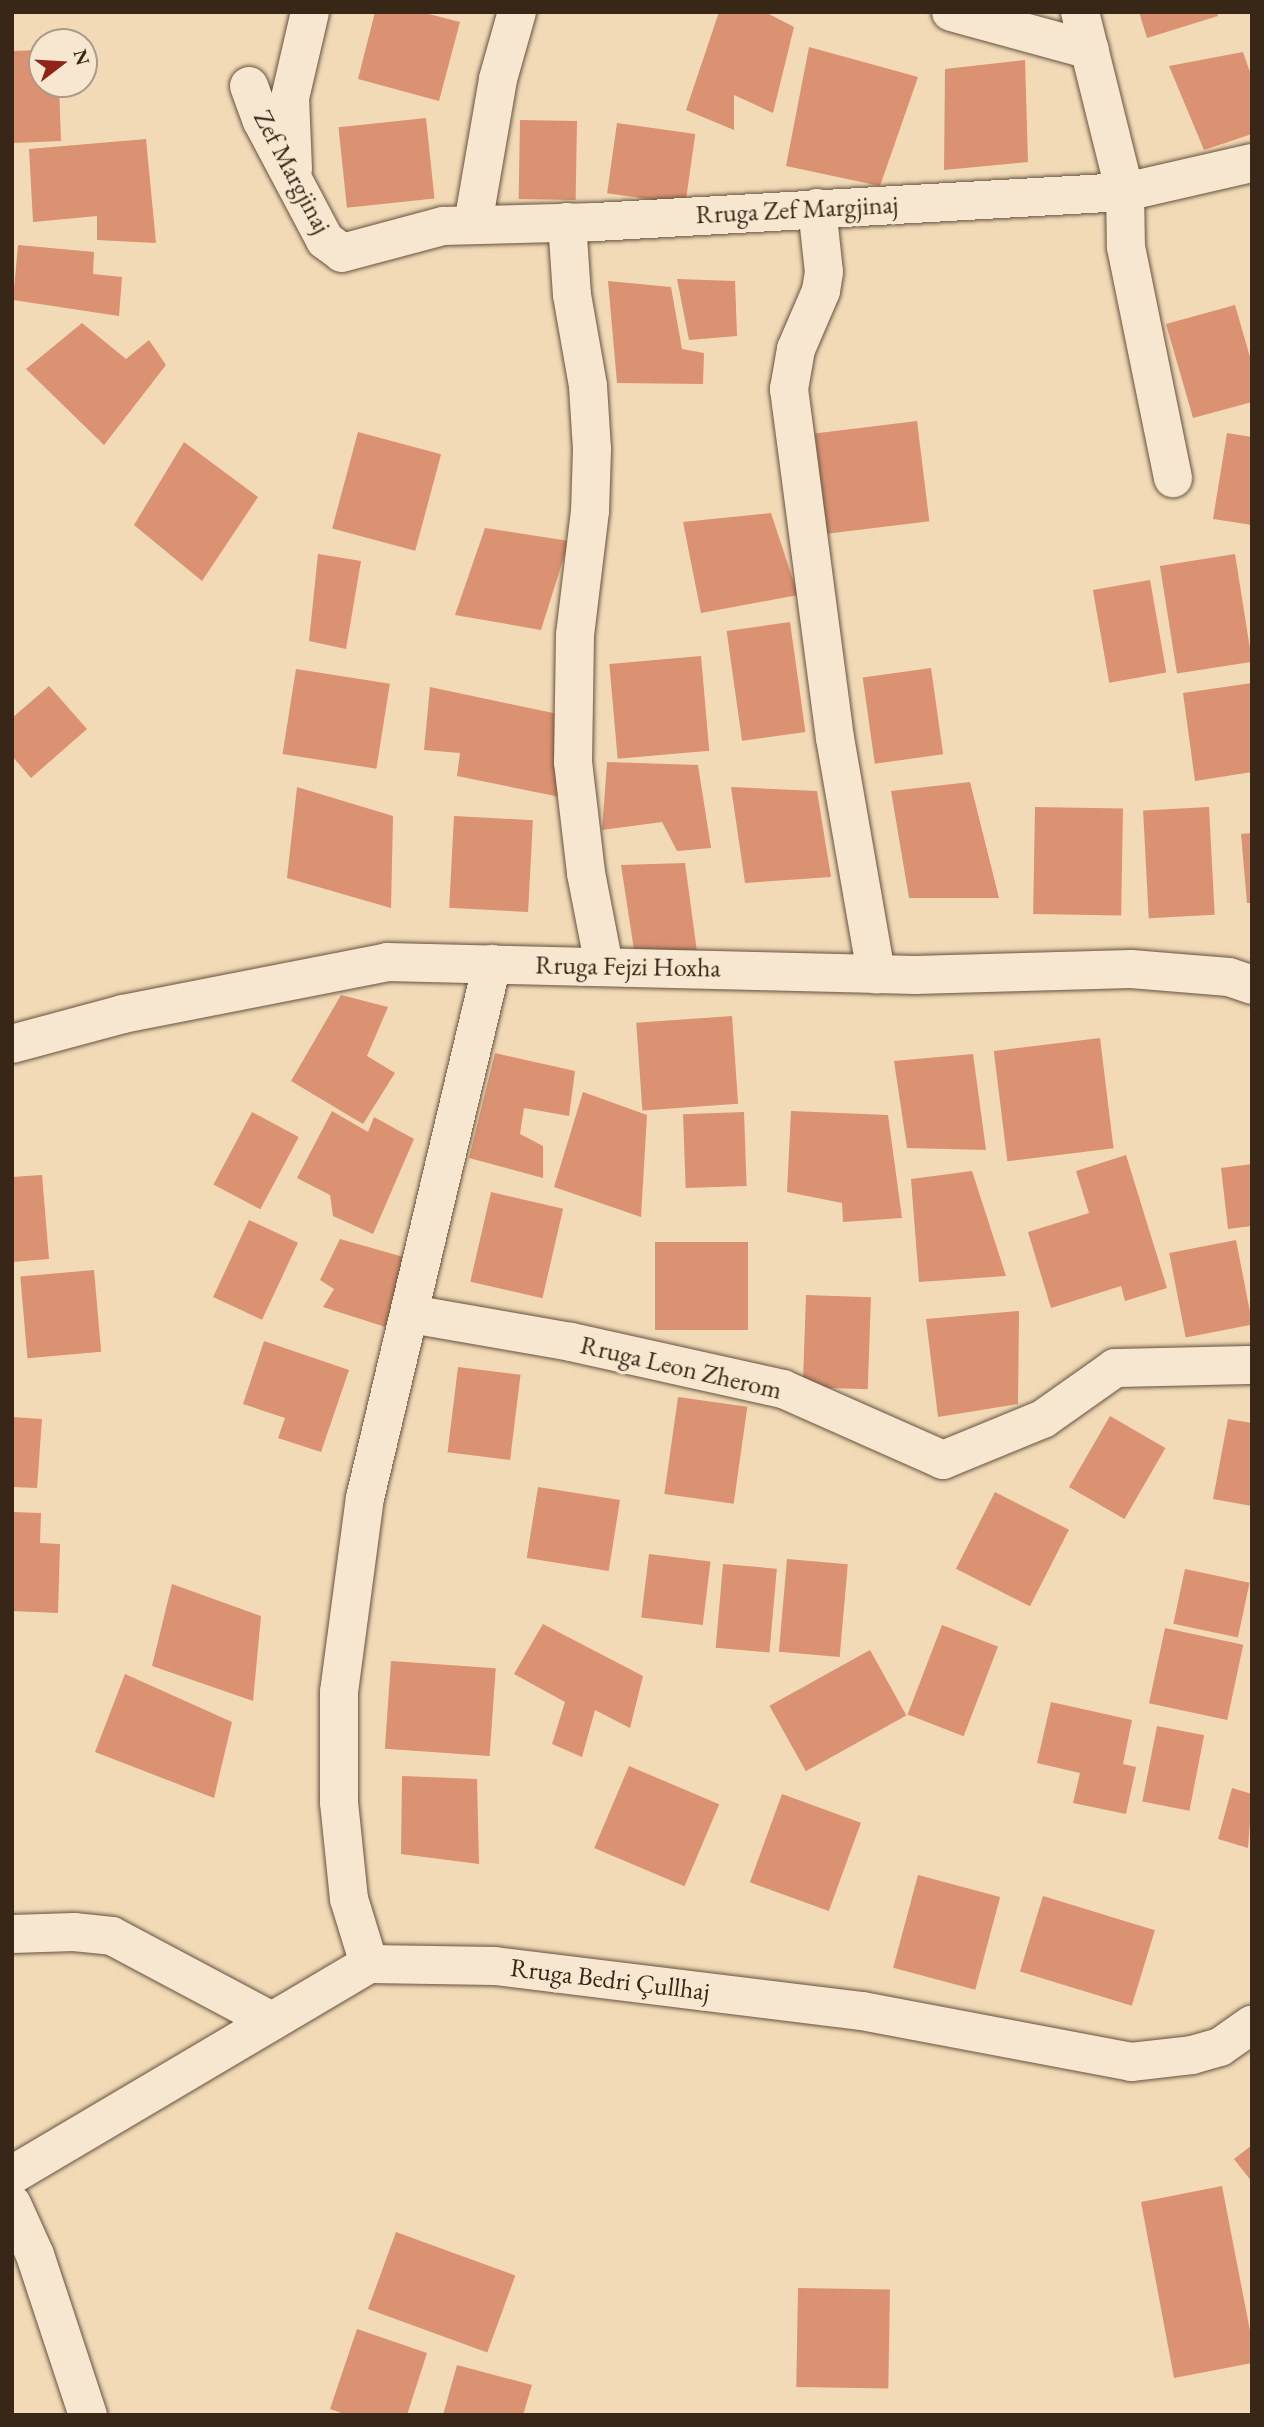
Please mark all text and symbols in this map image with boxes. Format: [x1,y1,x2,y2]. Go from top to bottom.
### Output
north arrow [28,28,98,98]
text: N [67,46,96,68]
street label: Zef Margjinaj [246,105,338,239]
street label: Rruga Zef Margjinaj [695,189,899,231]
street label: Rruga Fejzi Hoxha [535,950,721,984]
street label: Rruga Leon Zherom [577,1330,785,1406]
street label: Rruga Bedri Çullhaj [509,1952,711,2008]

